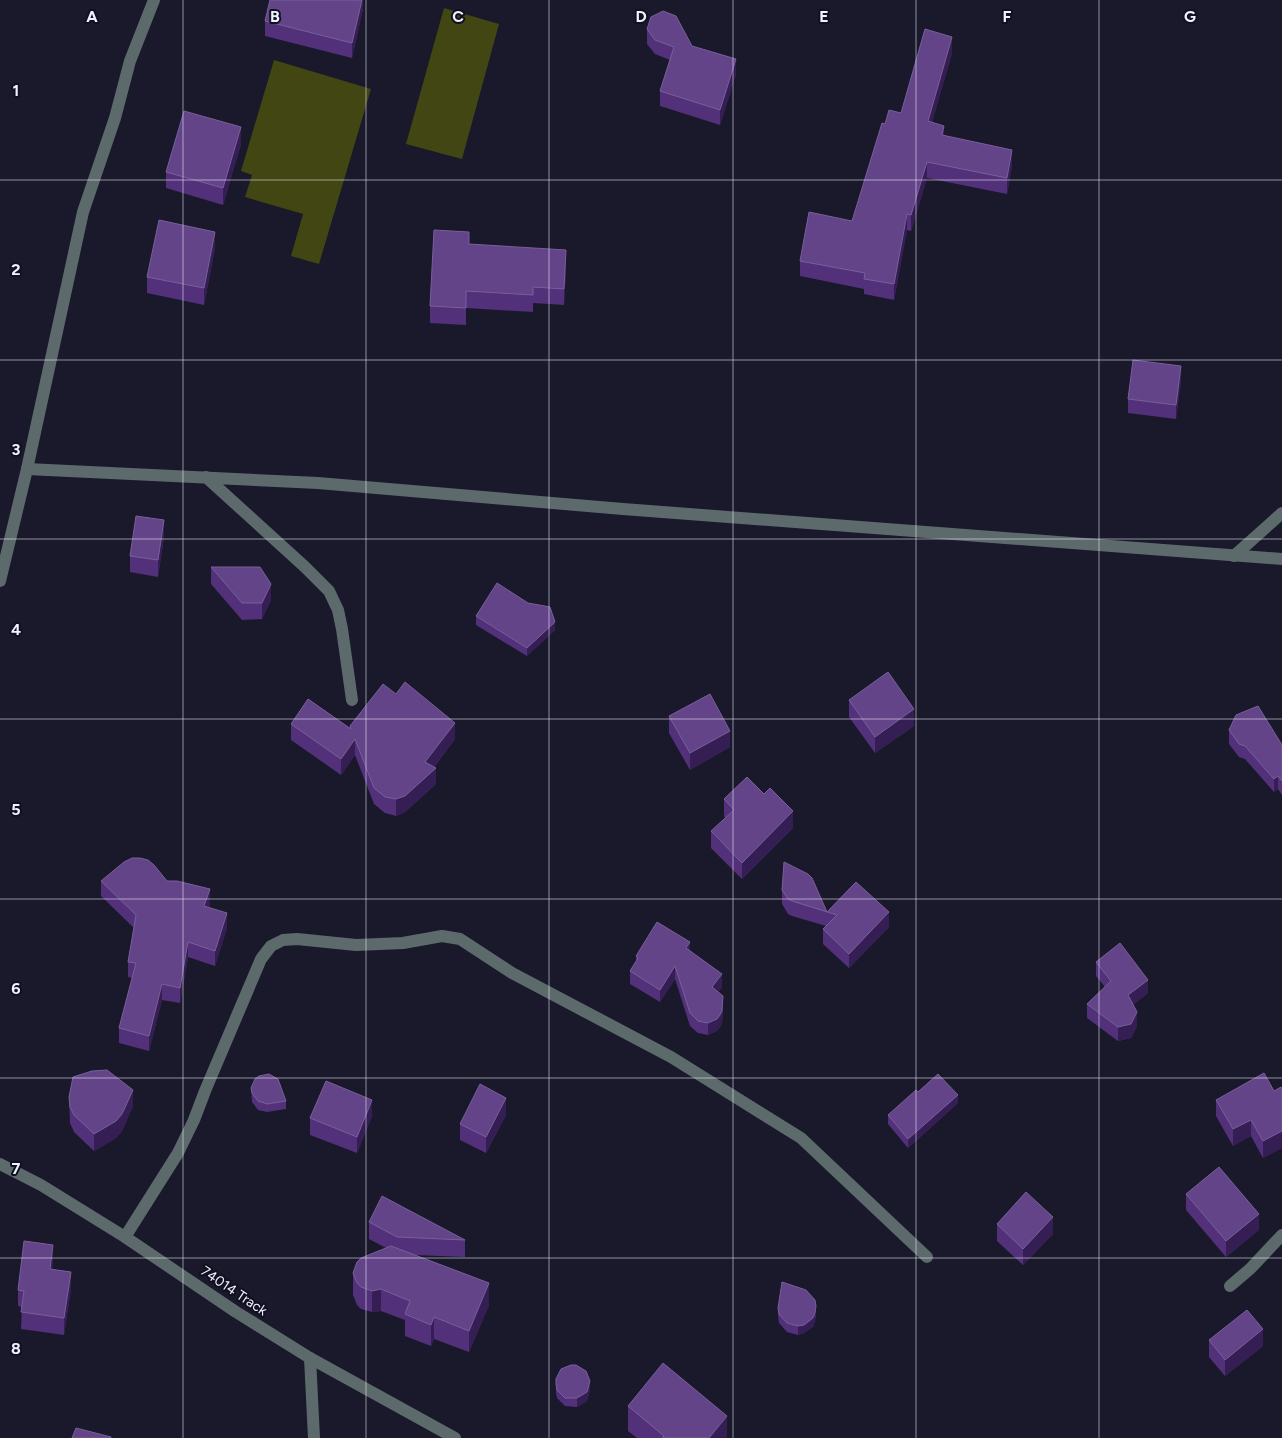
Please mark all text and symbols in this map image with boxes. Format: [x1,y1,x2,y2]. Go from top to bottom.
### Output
text: A [86,7,98,26]
text: B [270,7,280,26]
text: C [452,7,464,26]
text: D [635,7,647,26]
text: E [819,7,829,26]
text: F [1003,7,1012,26]
text: G [1184,7,1196,26]
text: 1 [13,81,19,100]
text: 2 [11,260,21,279]
text: 3 [12,440,21,459]
text: 4 [11,620,21,639]
text: 5 [11,800,21,819]
text: 6 [11,979,21,998]
text: 7 [12,1159,21,1178]
street label: 74014 Track [198,1263,271,1320]
text: 8 [11,1339,21,1358]

